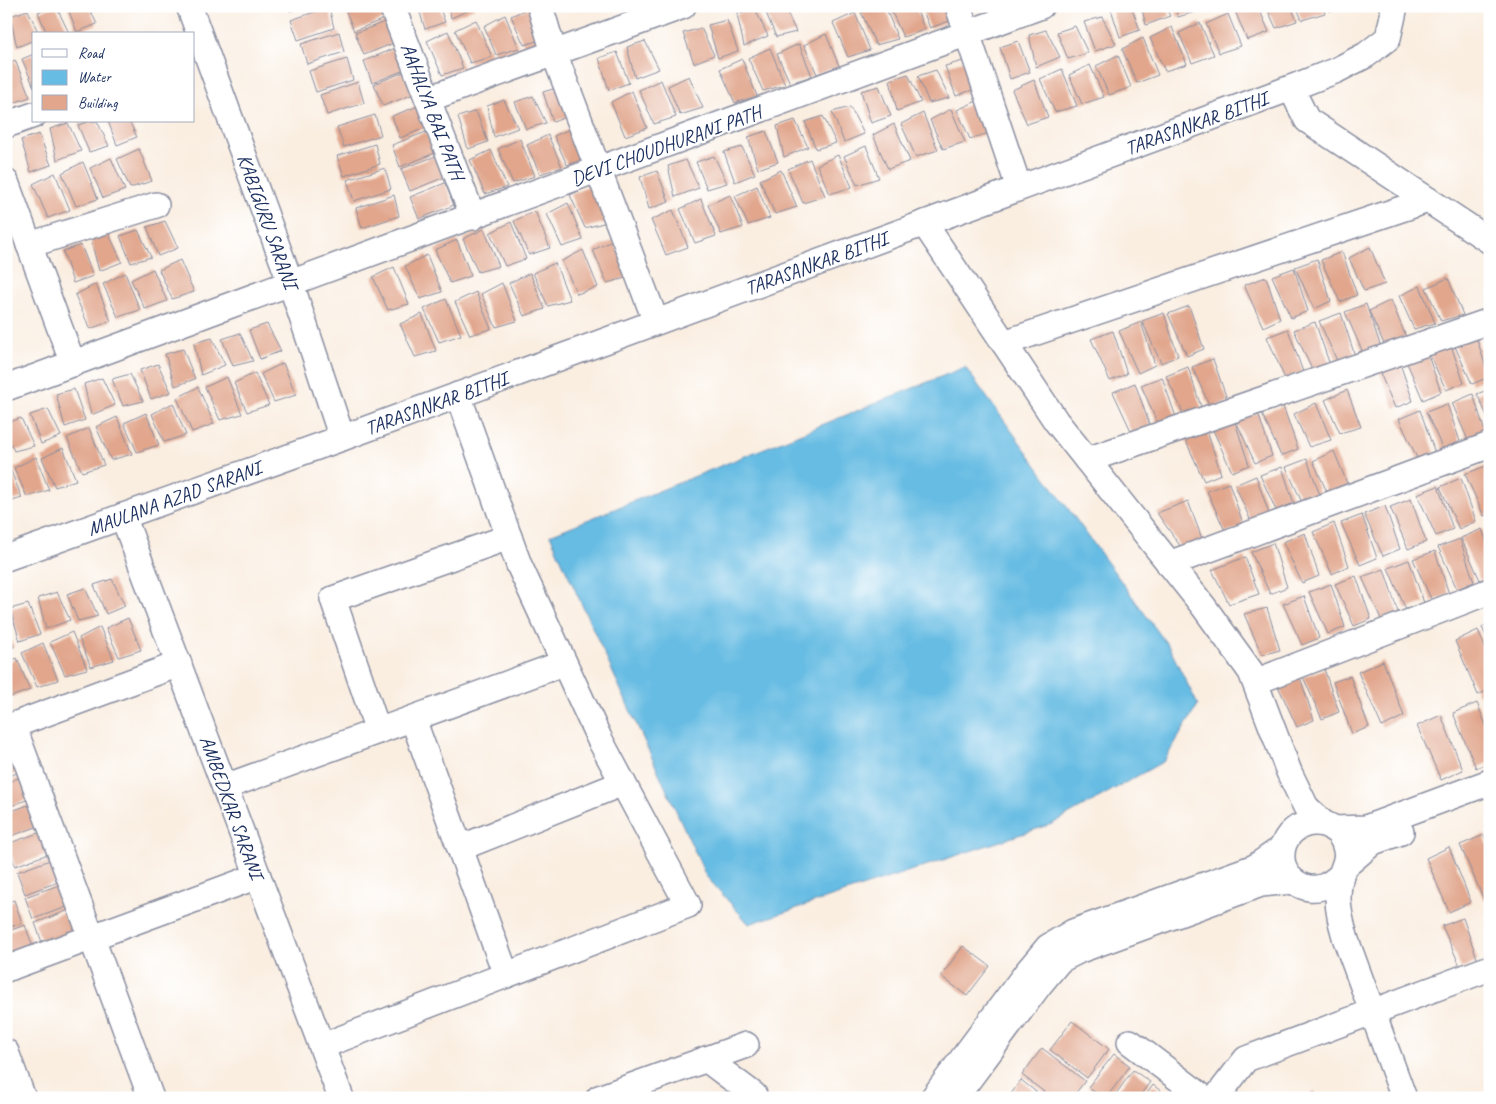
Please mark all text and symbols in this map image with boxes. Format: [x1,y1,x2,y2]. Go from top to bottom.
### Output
legend [32,32,195,122]
street label: AAHALYA BAI PATH [395,40,471,186]
text: Road [78,44,105,63]
text: Water [78,68,112,87]
street label: TARASANKAR BITHI [1122,85,1275,161]
text: Building [78,94,118,113]
street label: DEVI CHOUDHURANI PATH [568,99,767,191]
street label: KABIGURU SARANI [232,150,305,297]
street label: TARASANKAR BITHI [742,225,895,301]
street label: TARASANKAR BITHI [362,365,515,441]
street label: MAULANA AZAD SARANI [84,454,268,541]
street label: AMBEDKAR SARANI [194,732,270,886]

